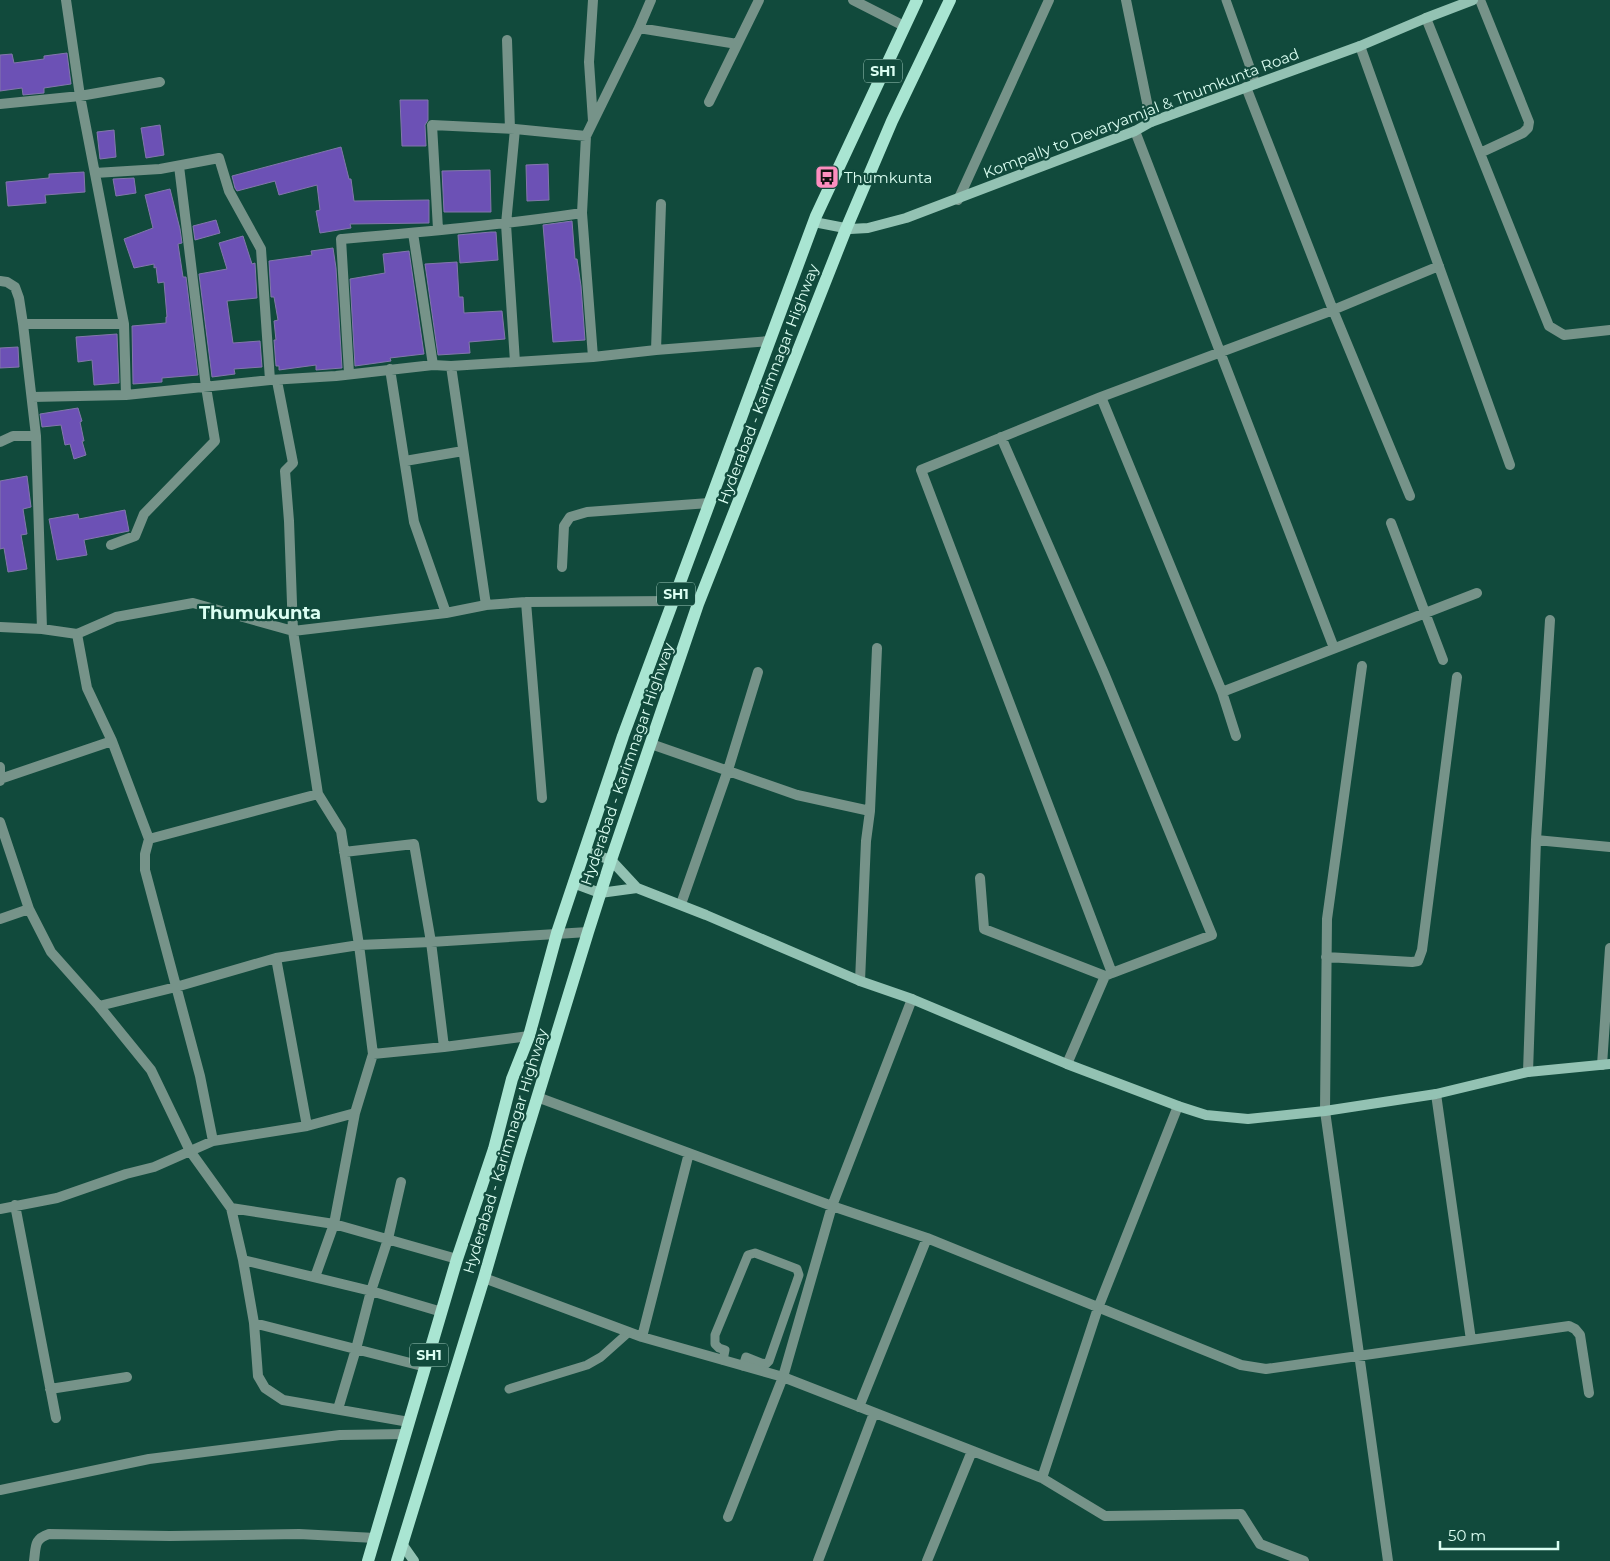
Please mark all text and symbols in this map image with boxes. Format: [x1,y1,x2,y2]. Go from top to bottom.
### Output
street label: Kompally to Devaryamjal & Thumkunta Road [980,44,1302,182]
road number: SH1 [864,59,902,82]
bus stop icon: Thumkunta [814,164,840,190]
place label: Thumkunta [844,168,932,187]
street label: Hyderabad - Karimnagar Highway [713,260,823,507]
road number: SH1 [657,582,695,606]
district label: Thumukunta [199,602,321,624]
street label: Hyderabad - Karimnagar Highway [576,639,678,888]
street label: Hyderabad - Karimnagar Highway [459,1025,552,1276]
road number: SH1 [410,1344,448,1366]
scale bar [1440,1518,1558,1550]
text: 50 m [1448,1526,1486,1545]

